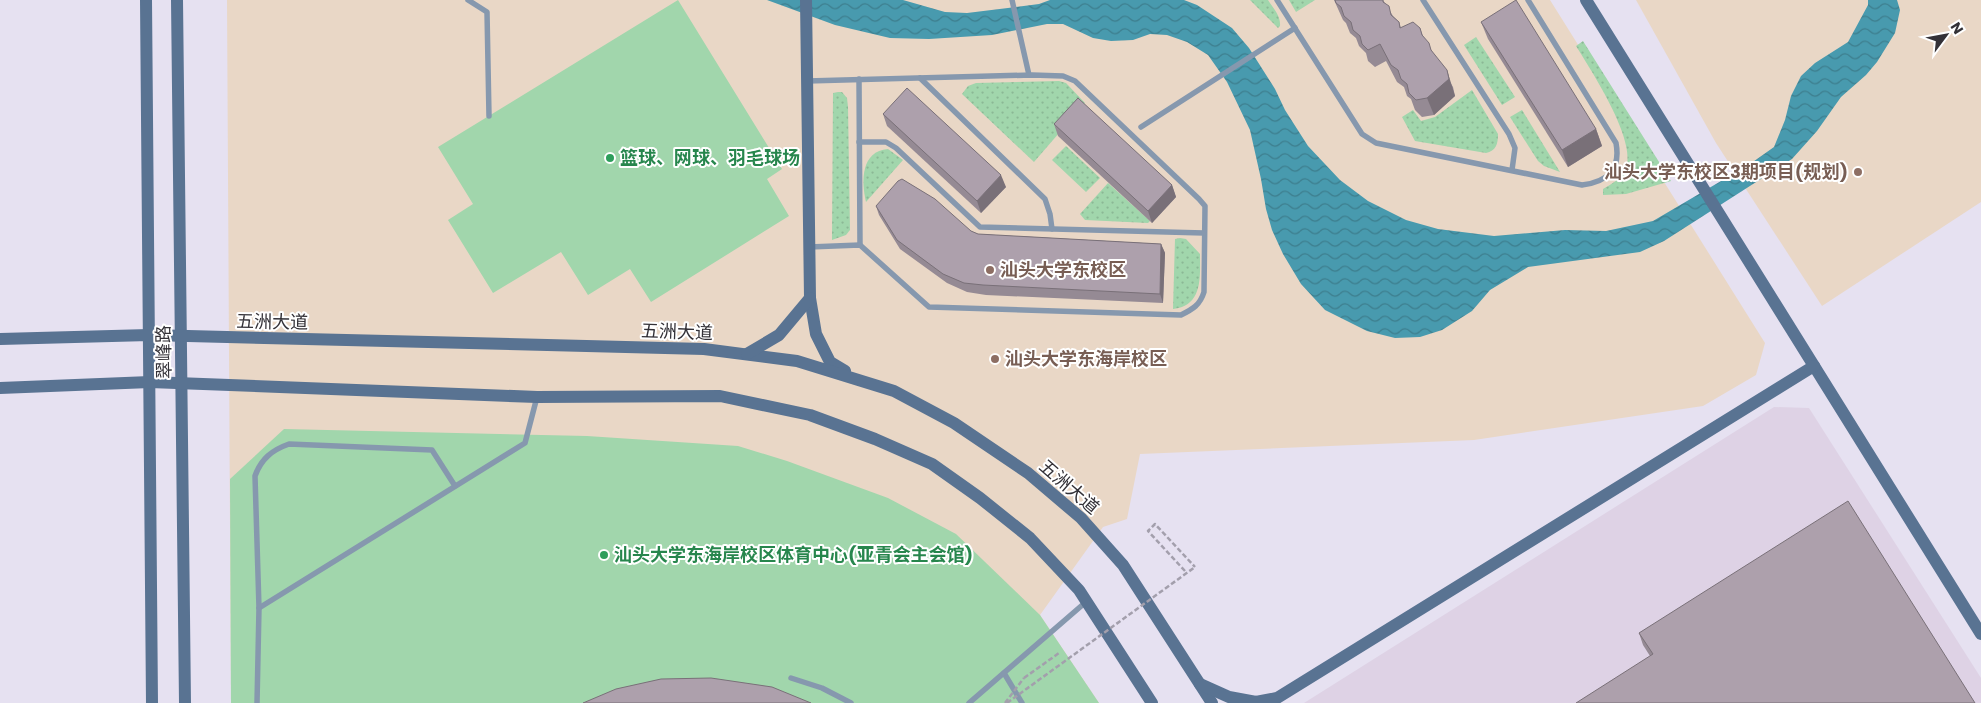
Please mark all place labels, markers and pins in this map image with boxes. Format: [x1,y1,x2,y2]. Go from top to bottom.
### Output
place label: 篮球、网球、羽毛球场 [620,145,800,170]
marker: 篮球、网球、羽毛球场 [604,152,616,164]
place label: 汕头大学东校区3期项目(规划) [1604,159,1848,184]
marker: 汕头大学东校区3期项目(规划) [1852,166,1864,178]
place label: 汕头大学东校区 [1000,257,1126,282]
marker: 汕头大学东校区 [984,264,996,276]
place label: 汕头大学东海岸校区 [1005,346,1167,371]
marker: 汕头大学东海岸校区 [989,353,1001,365]
place label: 汕头大学东海岸校区体育中心(亚青会主会馆) [614,542,973,567]
marker: 汕头大学东海岸校区体育中心(亚青会主会馆) [598,549,610,561]

